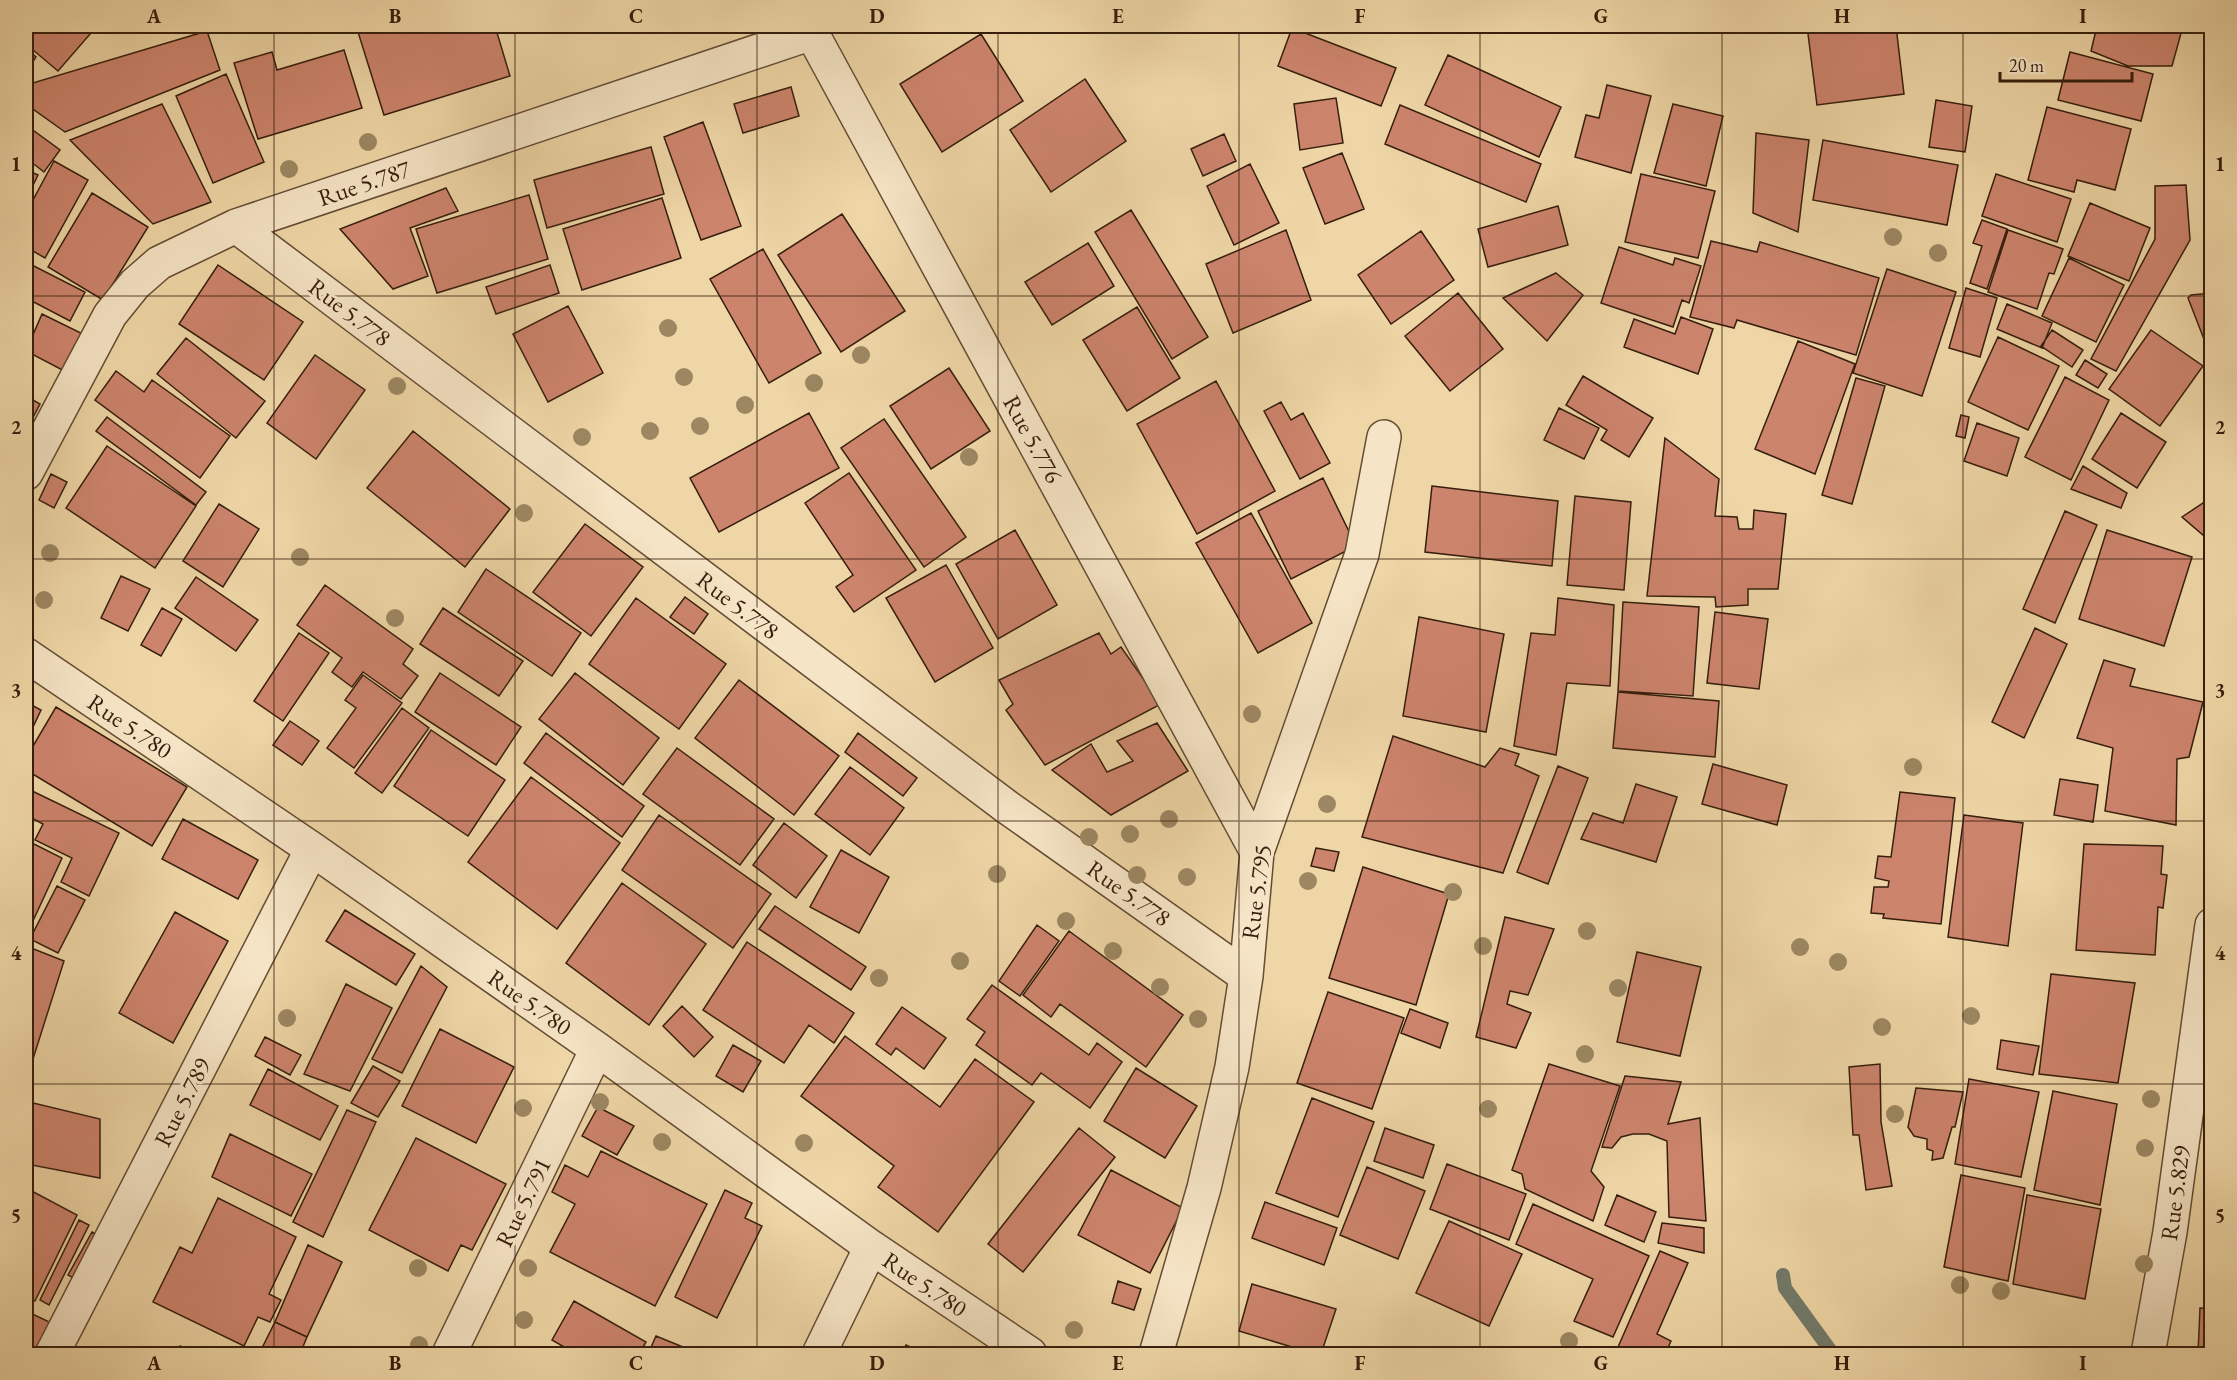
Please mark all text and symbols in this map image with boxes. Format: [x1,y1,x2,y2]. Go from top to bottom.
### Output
text: A [146,3,162,29]
text: B [389,3,401,29]
text: C [629,3,643,29]
text: D [869,3,885,29]
text: E [1112,3,1124,29]
text: F [1355,3,1366,29]
text: G [1594,3,1608,29]
text: H [1834,3,1850,29]
text: I [2079,3,2087,29]
scale bar [2000,45,2132,83]
text: 20 m [2009,54,2044,77]
text: 1 [11,151,21,177]
text: 1 [2215,151,2225,177]
street label: Rue 5.787 [314,153,415,213]
street label: Rue 5.778 [303,271,397,353]
street label: Rue 5.776 [996,390,1070,488]
text: 2 [11,414,22,440]
text: 2 [2215,414,2226,440]
street label: Rue 5.778 [691,564,785,646]
text: 3 [11,677,21,703]
text: 3 [2215,677,2225,703]
street label: Rue 5.780 [82,686,178,766]
street label: Rue 5.795 [1234,843,1278,941]
street label: Rue 5.778 [1081,853,1177,933]
text: 4 [11,940,22,966]
text: 4 [2215,940,2226,966]
street label: Rue 5.780 [482,962,578,1042]
street label: Rue 5.789 [147,1052,218,1152]
street label: Rue 5.829 [2153,1143,2197,1242]
street label: Rue 5.791 [488,1152,558,1252]
text: 5 [11,1202,21,1228]
text: 5 [2215,1202,2225,1228]
street label: Rue 5.780 [877,1244,973,1324]
text: A [146,1350,162,1376]
text: B [389,1350,401,1376]
text: C [629,1350,643,1376]
text: D [869,1350,885,1376]
text: E [1112,1350,1124,1376]
text: F [1355,1350,1366,1376]
text: G [1594,1350,1608,1376]
text: H [1834,1350,1850,1376]
text: I [2079,1350,2087,1376]

